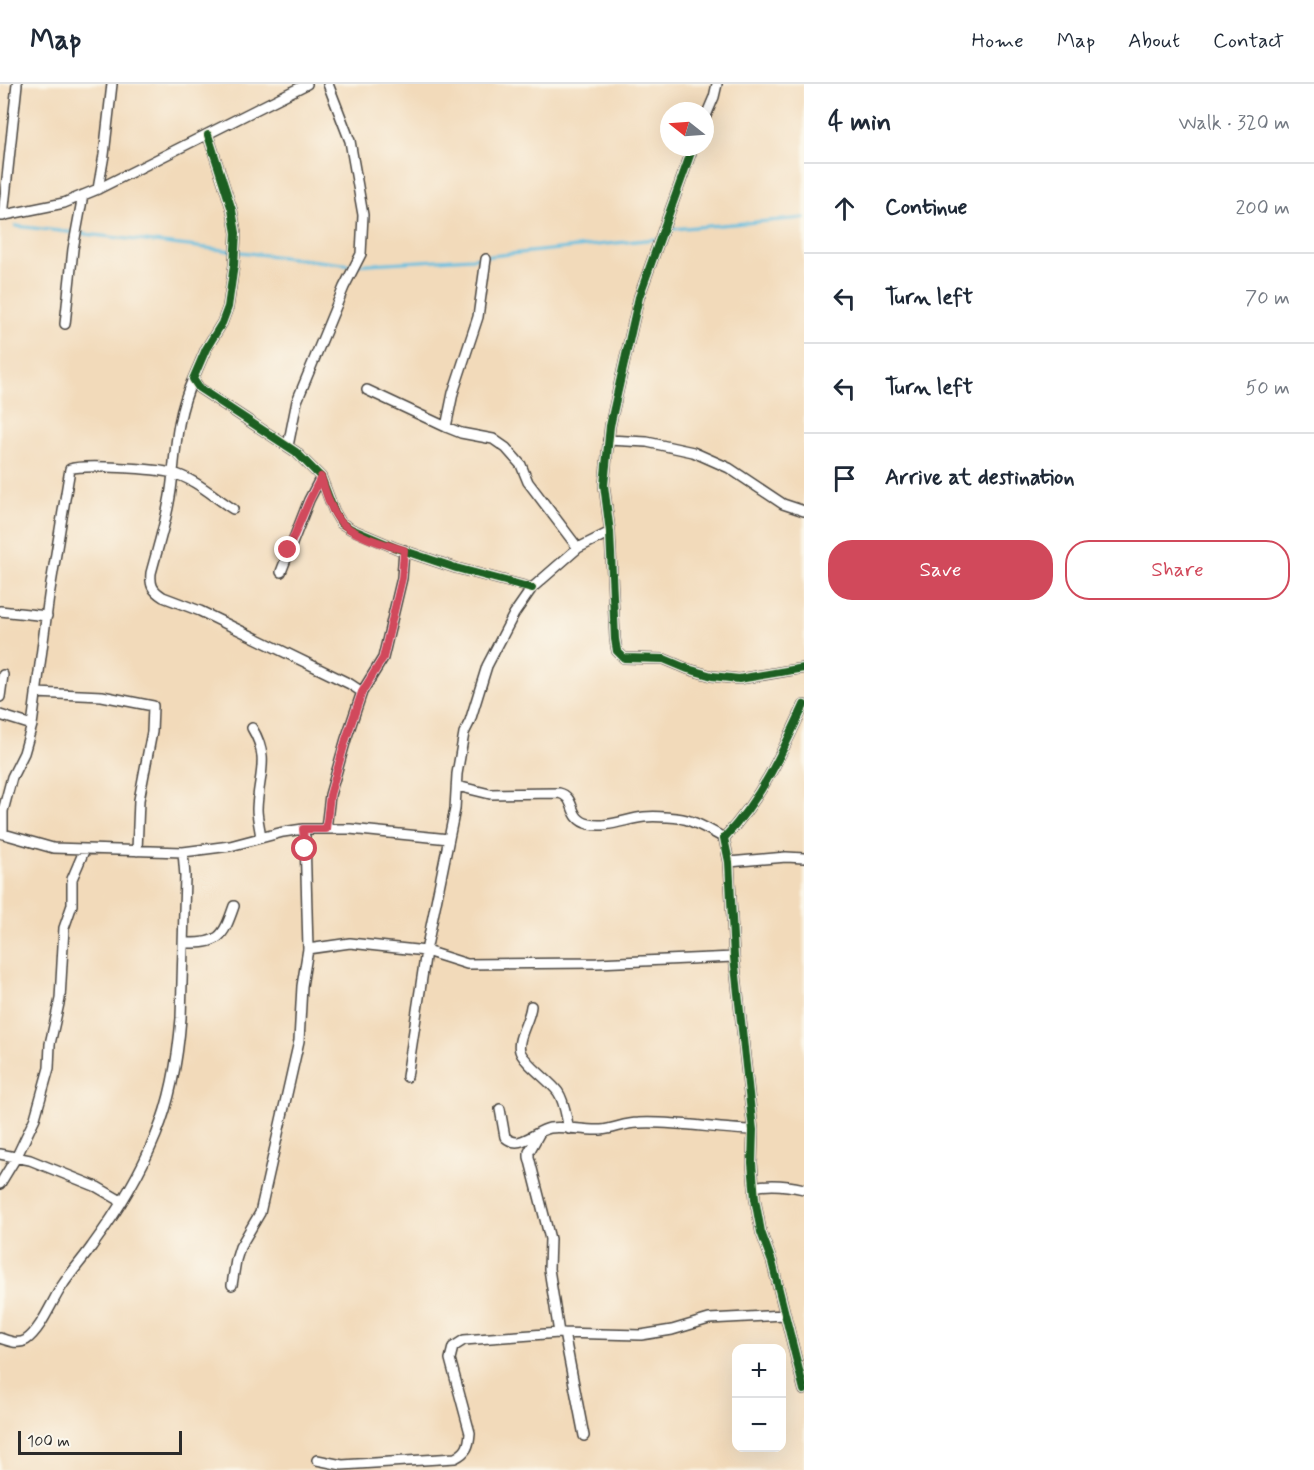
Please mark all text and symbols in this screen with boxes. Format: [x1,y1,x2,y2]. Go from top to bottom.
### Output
text: Map [30,23,81,60]
text: Home [972,27,1024,55]
text: Map [1057,27,1095,55]
text: About [1128,27,1180,55]
text: Contact [1213,27,1284,55]
north arrow [660,102,714,156]
text: 4 min [828,106,891,140]
text: Walk · 320 m [1178,110,1290,137]
icon: ahead [828,192,861,225]
text: Continue [885,194,967,222]
text: 200 m [1235,195,1290,222]
icon: left [828,282,861,315]
text: Turn left [885,284,973,312]
text: 70 m [1245,285,1290,312]
icon: left [828,372,861,405]
text: Turn left [885,374,973,402]
text: 50 m [1245,375,1290,402]
icon: arrive [828,462,861,495]
text: Arrive at destination [885,464,1075,492]
route end [274,536,300,562]
button: Save [828,540,1053,600]
button: Share [1065,540,1290,600]
route start [291,835,317,861]
map controls [732,1344,786,1452]
button: + [732,1344,786,1398]
button: − [732,1398,786,1452]
scale bar [18,1428,182,1456]
text: 100 m [27,1431,70,1452]

